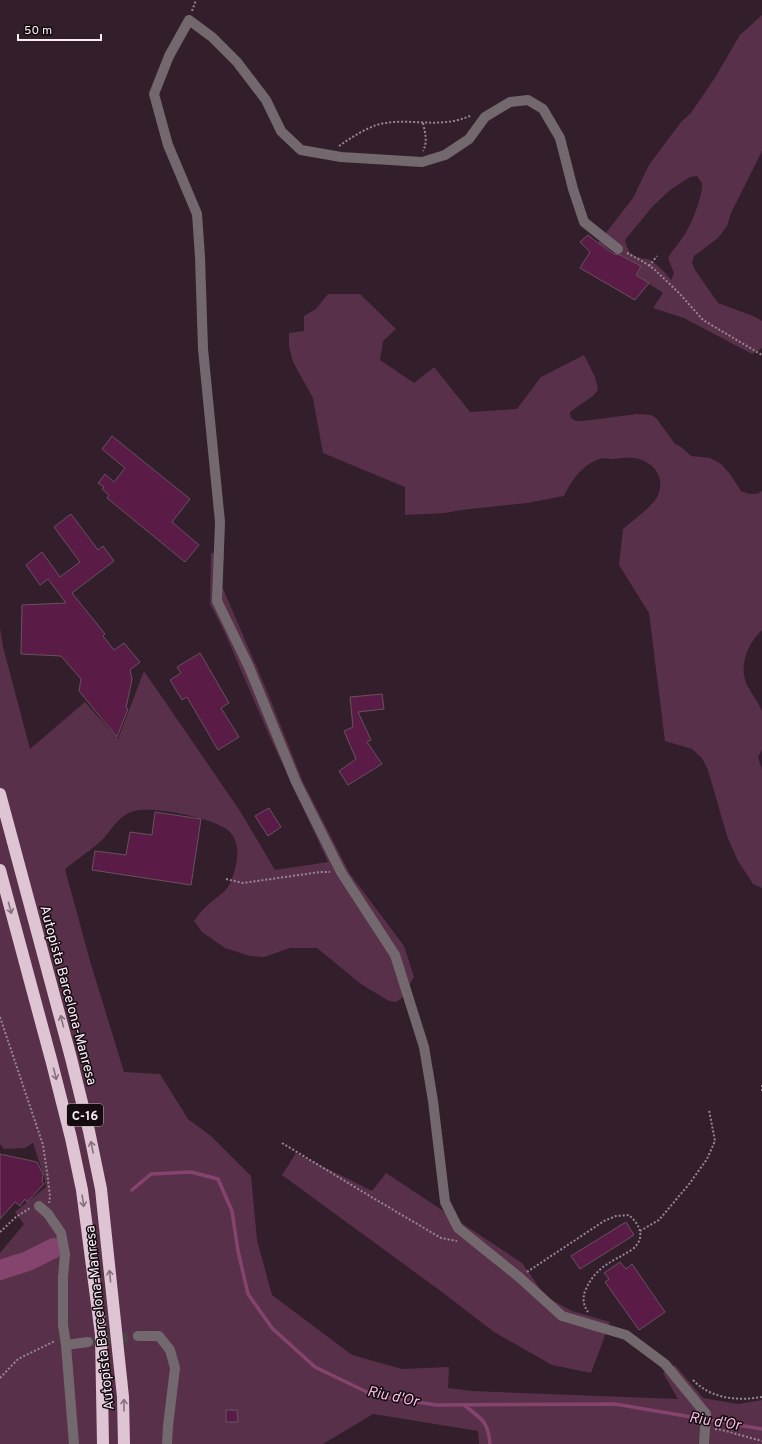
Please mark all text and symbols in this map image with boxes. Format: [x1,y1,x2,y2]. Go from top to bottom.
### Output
scale bar [18,16,101,42]
text: 50 m [24,23,52,39]
one-way arrow [7,901,14,914]
street label: Autopista Barcelona-Manresa [35,904,100,1087]
one-way arrow [57,1015,65,1028]
one-way arrow [51,1067,59,1080]
road number: C-16 [67,1104,103,1126]
one-way arrow [88,1141,96,1154]
one-way arrow [79,1194,87,1207]
street label: Autopista Barcelona-Manresa [82,1225,119,1411]
one-way arrow [106,1270,114,1283]
water label: Riu d'Or [365,1383,421,1412]
one-way arrow [120,1399,128,1412]
water label: Riu d'Or [687,1409,743,1436]

